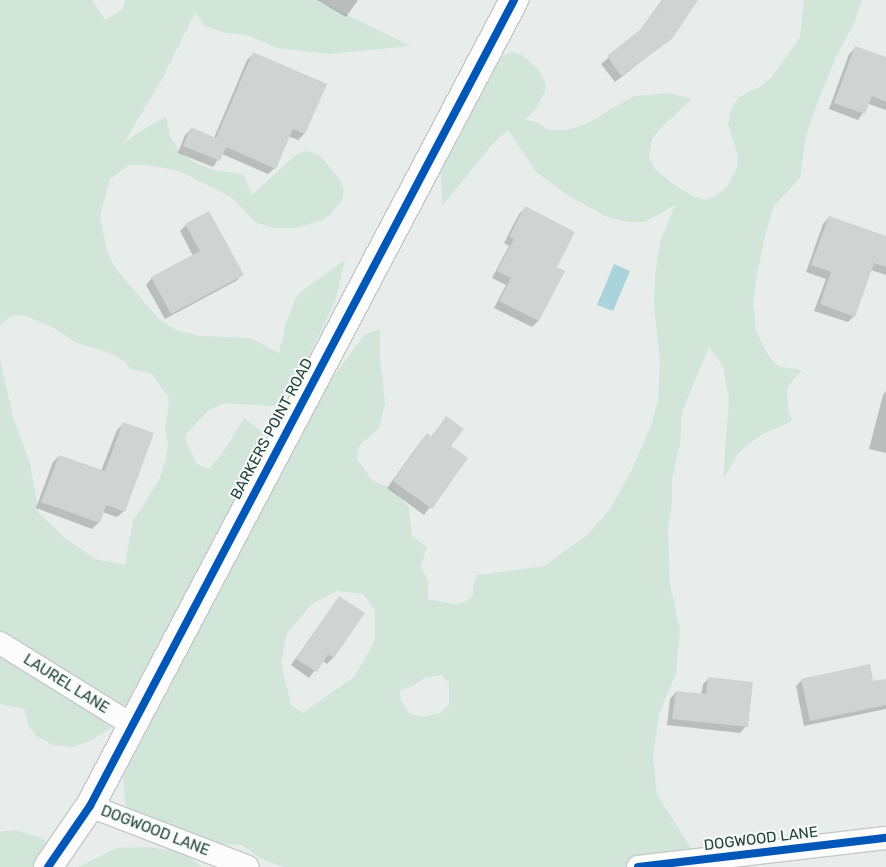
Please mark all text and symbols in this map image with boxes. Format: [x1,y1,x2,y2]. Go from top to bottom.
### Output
street label: BARKERS POINT ROAD [227,355,317,503]
street label: LAUREL LANE [20,650,112,718]
street label: DOGWOOD LANE [98,802,212,860]
street label: DOGWOOD LANE [703,823,819,855]

